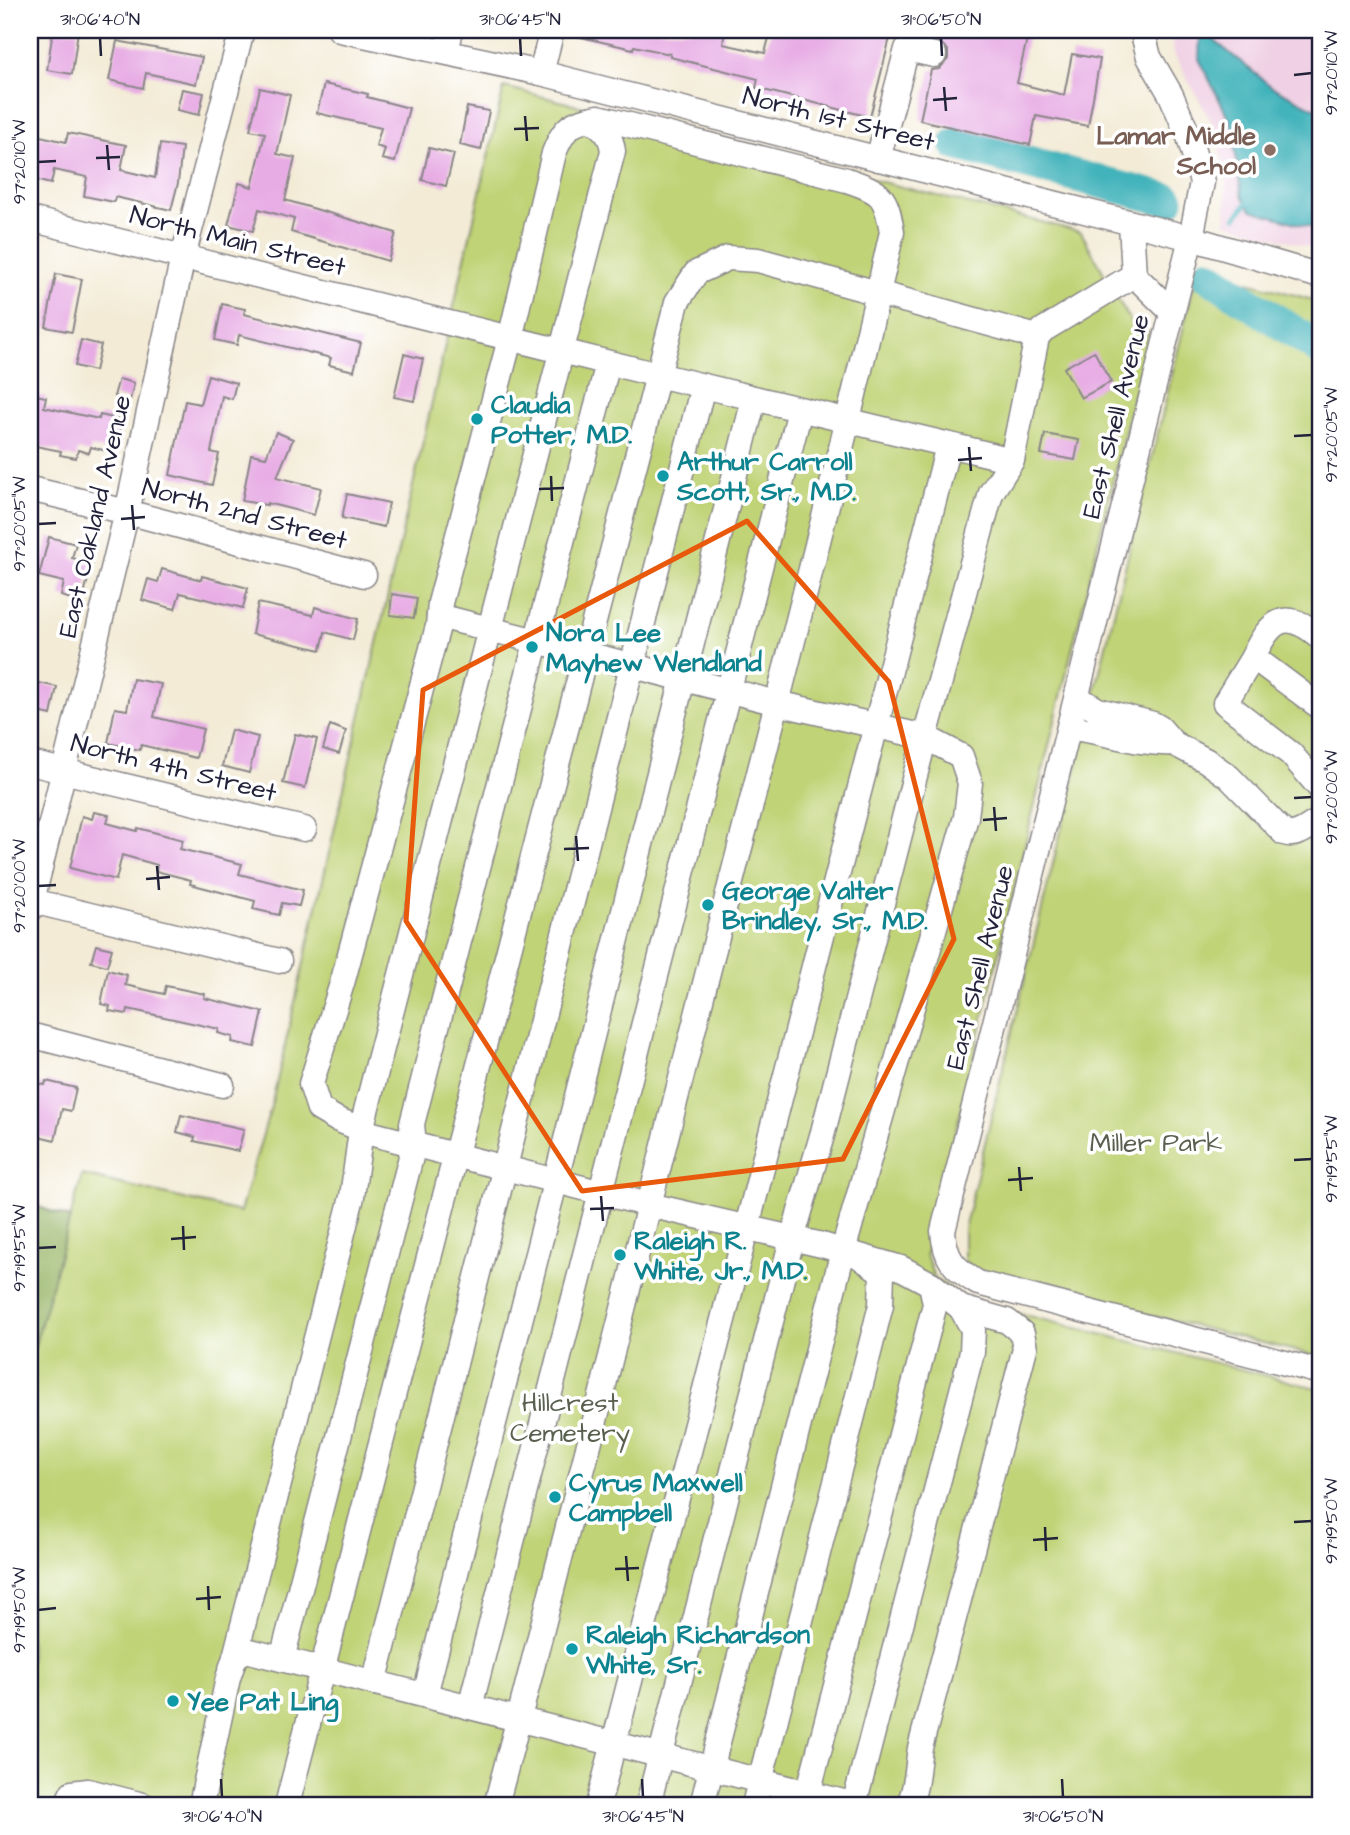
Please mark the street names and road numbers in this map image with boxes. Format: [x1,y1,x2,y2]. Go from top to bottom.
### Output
street label: North 1st Street [739,78,939,160]
street label: North Main Street [126,197,350,285]
street label: East Shell Avenue [1073,310,1159,522]
street label: East Oakland Avenue [50,391,140,641]
street label: North 2nd Street [138,469,352,559]
street label: North 4th Street [67,725,281,811]
street label: East Shell Avenue [937,861,1023,1073]

